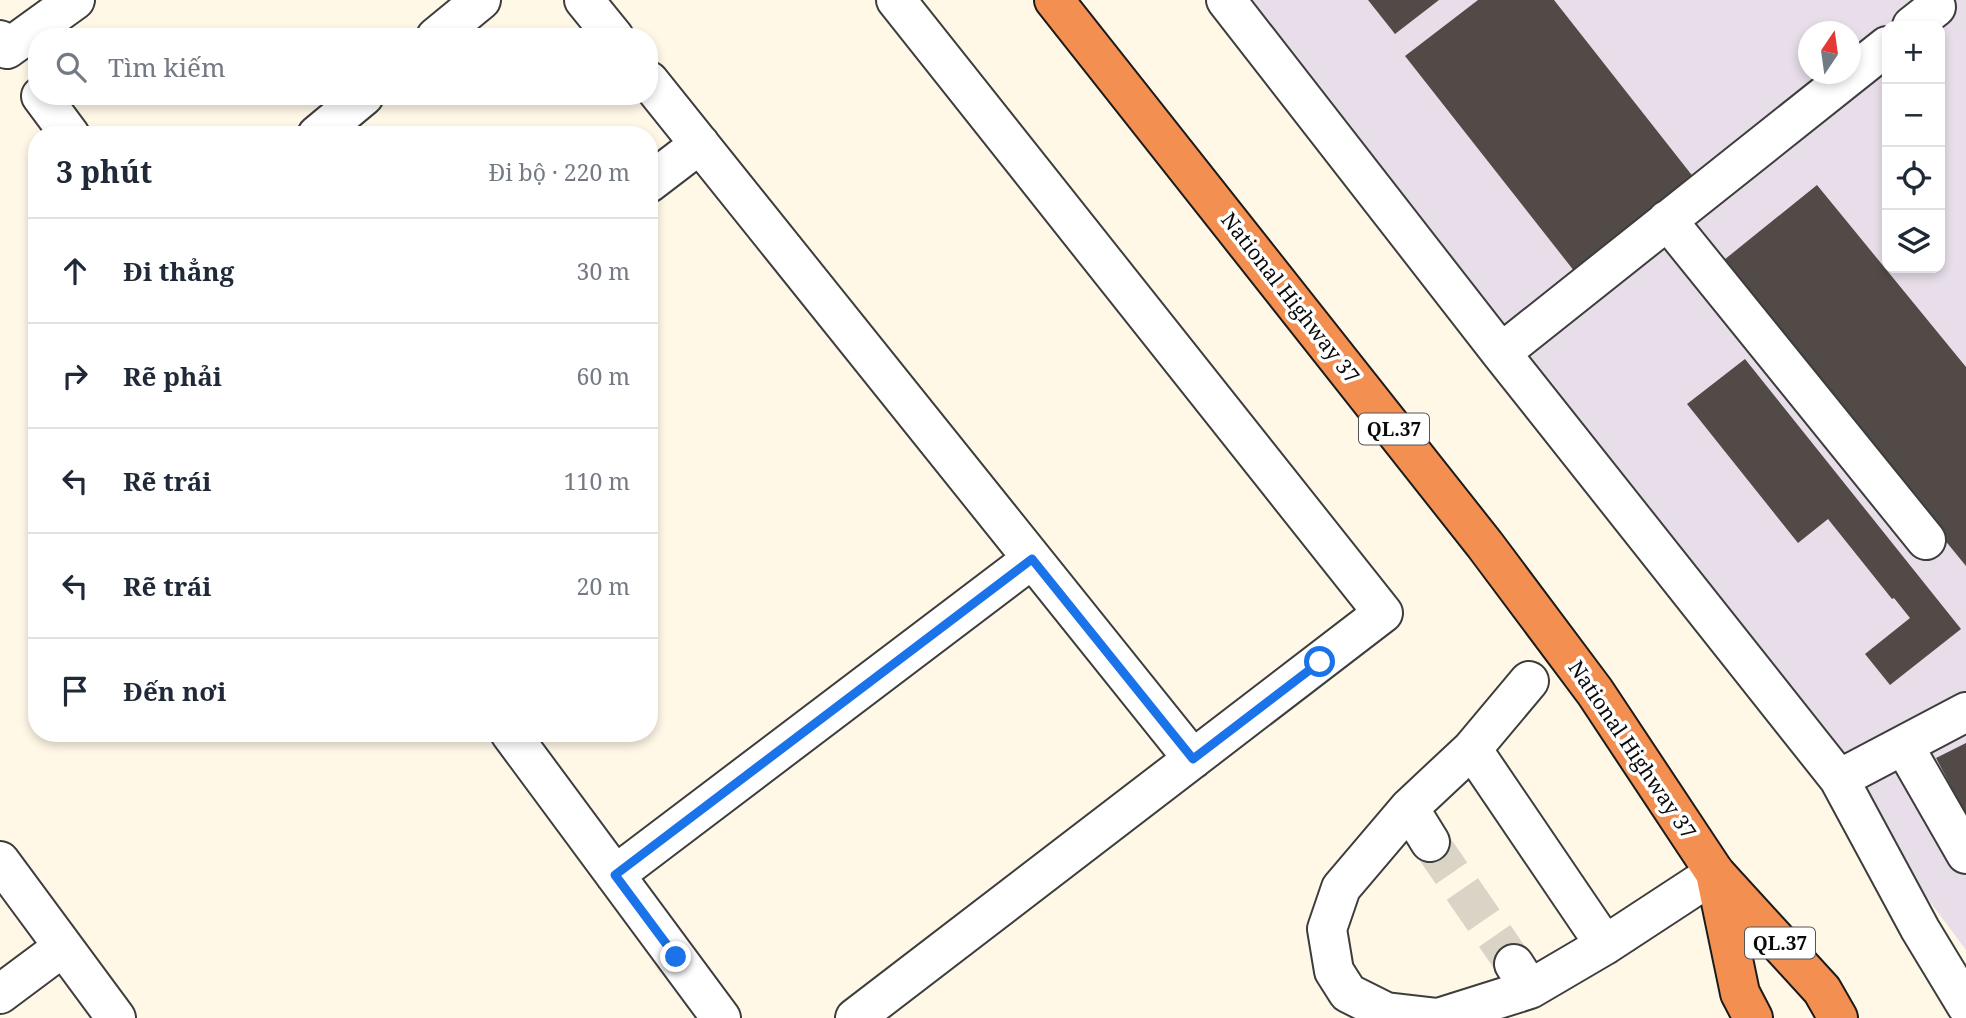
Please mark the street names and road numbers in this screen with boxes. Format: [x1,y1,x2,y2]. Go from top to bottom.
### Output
street label: National Highway 37 [1215,206,1366,389]
road number: QL.37 [1359,414,1429,444]
street label: National Highway 37 [1563,655,1703,844]
road number: QL.37 [1745,928,1815,959]

